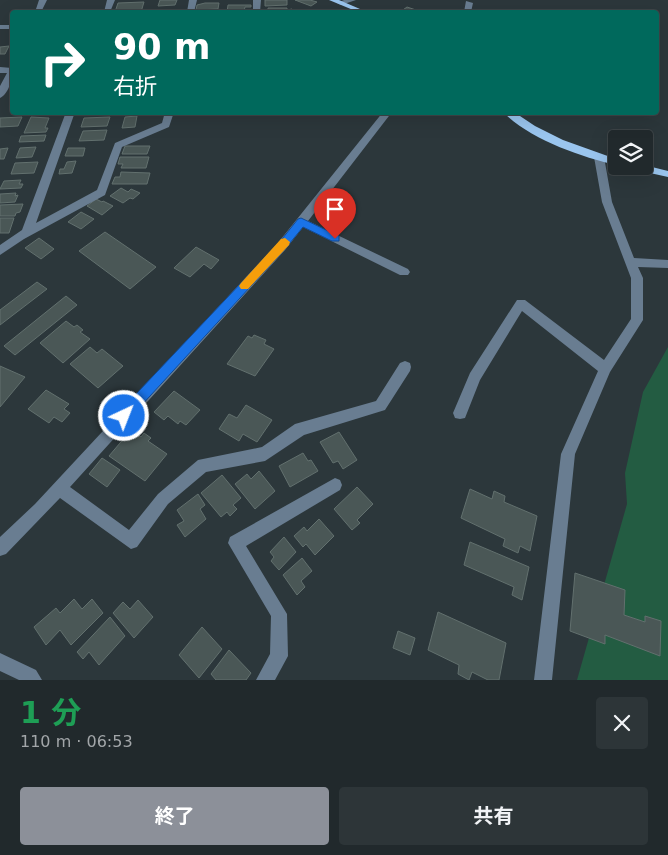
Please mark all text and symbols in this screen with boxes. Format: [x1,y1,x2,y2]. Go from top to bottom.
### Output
text: 90 m [113,27,210,67]
icon: right [30,30,95,95]
text: 右折 [113,74,157,99]
map controls [608,130,653,175]
button: layers [608,130,653,175]
pin [314,188,356,239]
icon: arrive [321,195,349,223]
position arrow [97,389,149,441]
text: 1 分 [20,695,81,730]
button: close [596,697,648,749]
text: 110 m · 06:53 [20,732,133,751]
button: 終了 [20,787,329,845]
button: 共有 [339,787,648,845]

